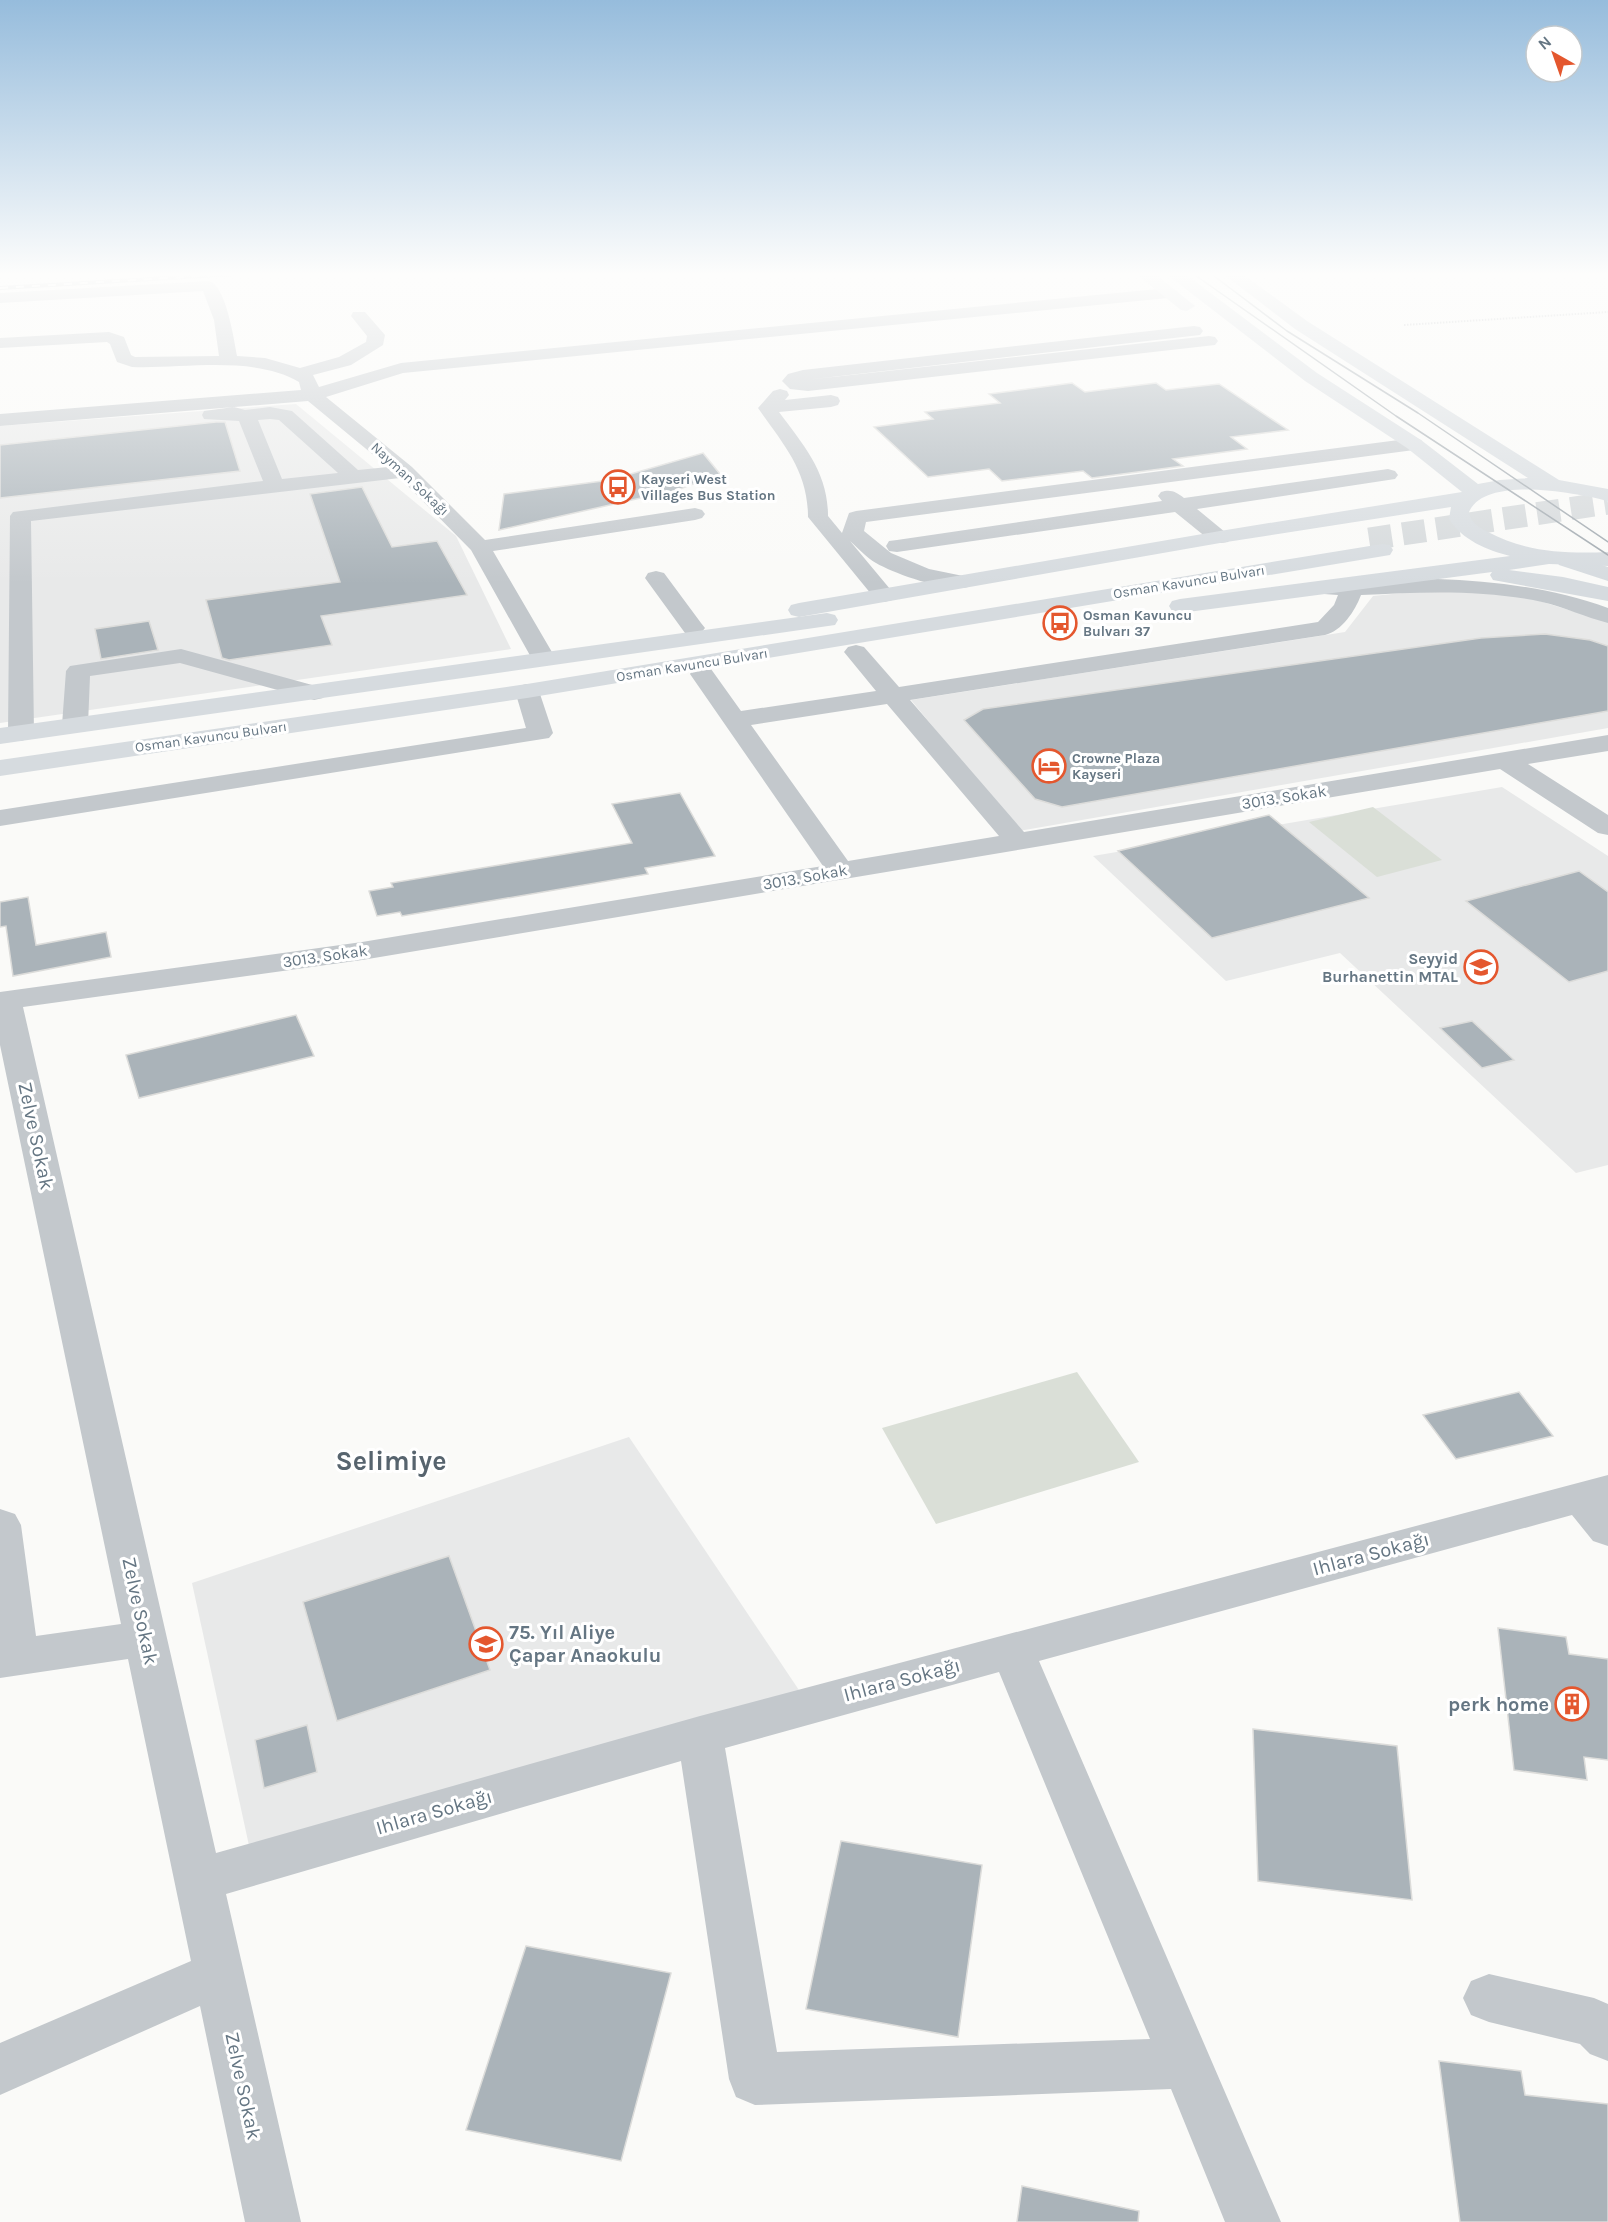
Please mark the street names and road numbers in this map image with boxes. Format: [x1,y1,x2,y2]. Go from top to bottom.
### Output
street label: Nayman Sokağı [368,439,452,519]
street label: Osman Kavuncu Bulvarı [1112,562,1266,602]
street label: Osman Kavuncu Bulvarı [615,645,769,685]
street label: Osman Kavuncu Bulvarı [134,718,288,756]
street label: 3013. Sokak [1240,781,1328,813]
street label: 3013. Sokak [761,860,849,894]
street label: 3013. Sokak [281,941,369,971]
street label: Zelve Sokak [13,1080,59,1192]
street label: Ihlara Sokağı [1310,1527,1432,1581]
street label: Zelve Sokak [117,1555,163,1667]
street label: Ihlara Sokağı [841,1653,963,1707]
street label: Ihlara Sokağı [373,1784,495,1840]
street label: Zelve Sokak [220,2030,266,2142]

